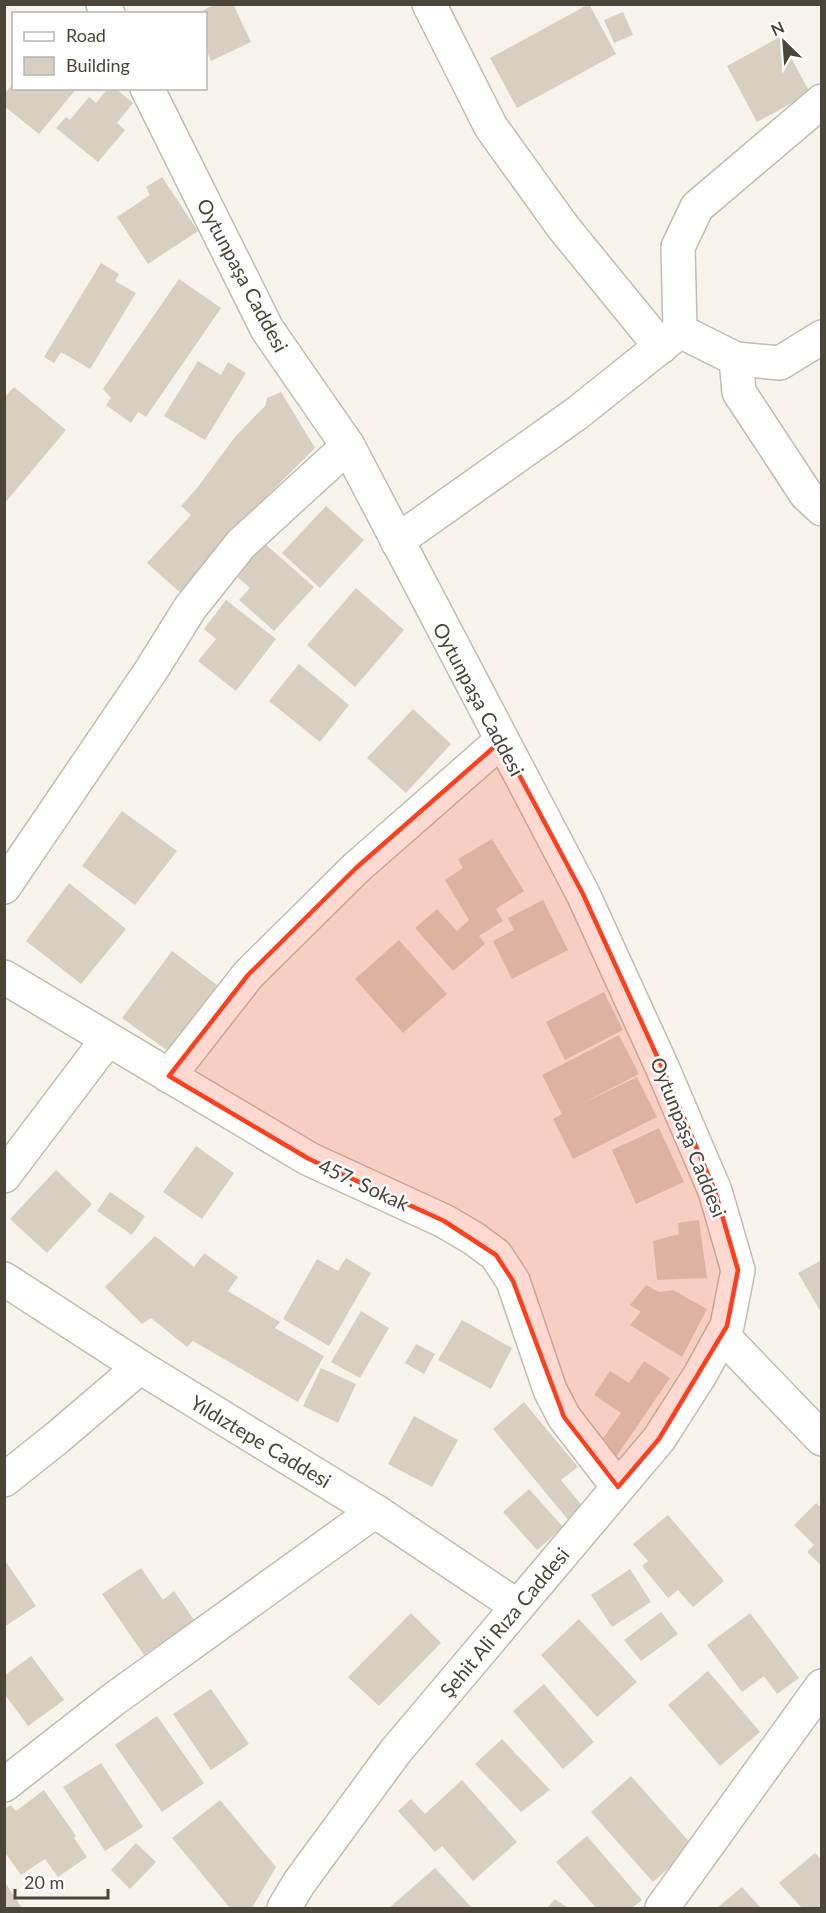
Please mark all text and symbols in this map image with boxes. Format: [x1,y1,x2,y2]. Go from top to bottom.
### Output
legend [12,12,207,90]
north arrow [754,12,814,72]
text: N [768,17,787,39]
text: Road [66,24,106,46]
text: Building [66,54,130,76]
street label: Oytunpaşa Caddesi [192,194,294,356]
street label: Oytunpaşa Caddesi [428,618,530,780]
street label: Oytunpaşa Caddesi [646,1054,732,1220]
street label: 457. Sokak [315,1153,414,1216]
street label: Yıldıztepe Caddesi [186,1390,336,1492]
street label: Şehit Ali Rıza Caddesi [434,1542,574,1702]
scale bar [15,1862,108,1900]
text: 20 m [24,1871,64,1893]

